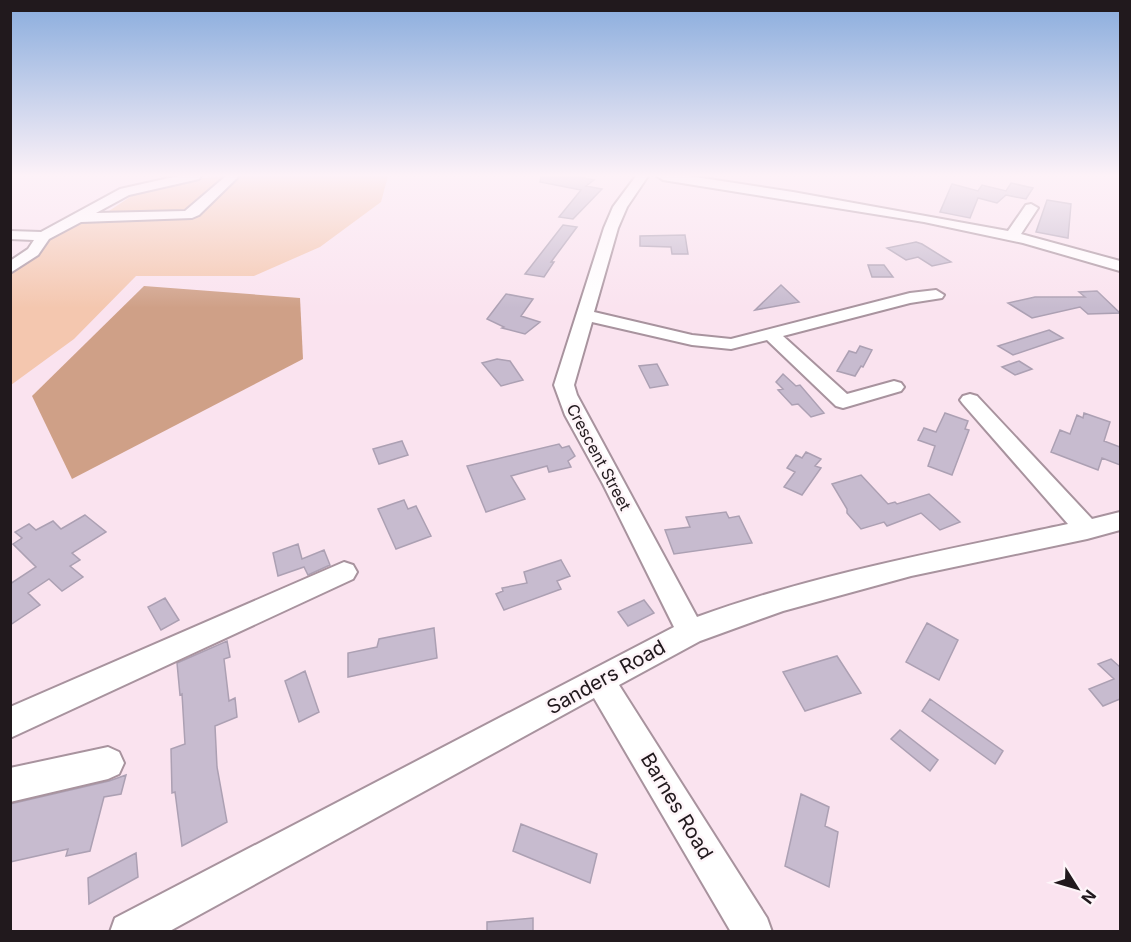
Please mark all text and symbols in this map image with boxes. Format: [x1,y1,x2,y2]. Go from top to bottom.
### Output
street label: Crescent Street [562,400,636,514]
street label: Sanders Road [543,635,669,719]
street label: Barnes Road [636,748,718,864]
north arrow [1047,858,1107,918]
text: N [1077,886,1101,908]

